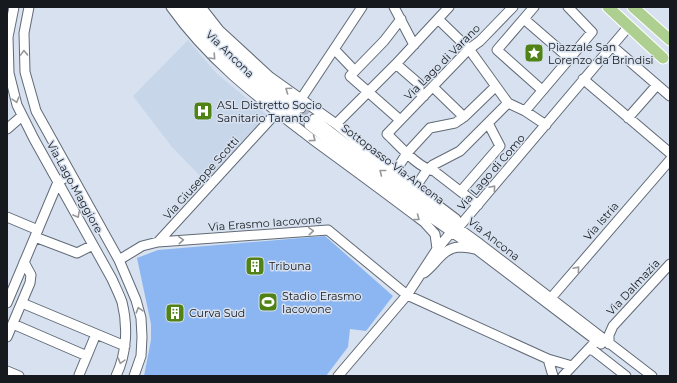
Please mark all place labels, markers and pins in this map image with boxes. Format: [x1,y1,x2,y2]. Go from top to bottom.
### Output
place label: Piazzale San Lorenzo da Brindisi [548,40,654,67]
place icon: Piazzale San Lorenzo da Brindisi [523,42,545,64]
place label: ASL Distretto Socio Sanitario Taranto [217,98,322,125]
hospital icon: ASL Distretto Socio Sanitario Taranto [192,100,214,122]
building icon: Tribuna [244,255,266,277]
place label: Tribuna [269,259,311,273]
place label: Stadio Erasmo Iacovone [282,289,362,316]
sports icon: Stadio Erasmo Iacovone [257,291,279,313]
building icon: Curva Sud [164,302,186,324]
place label: Curva Sud [189,306,245,320]

